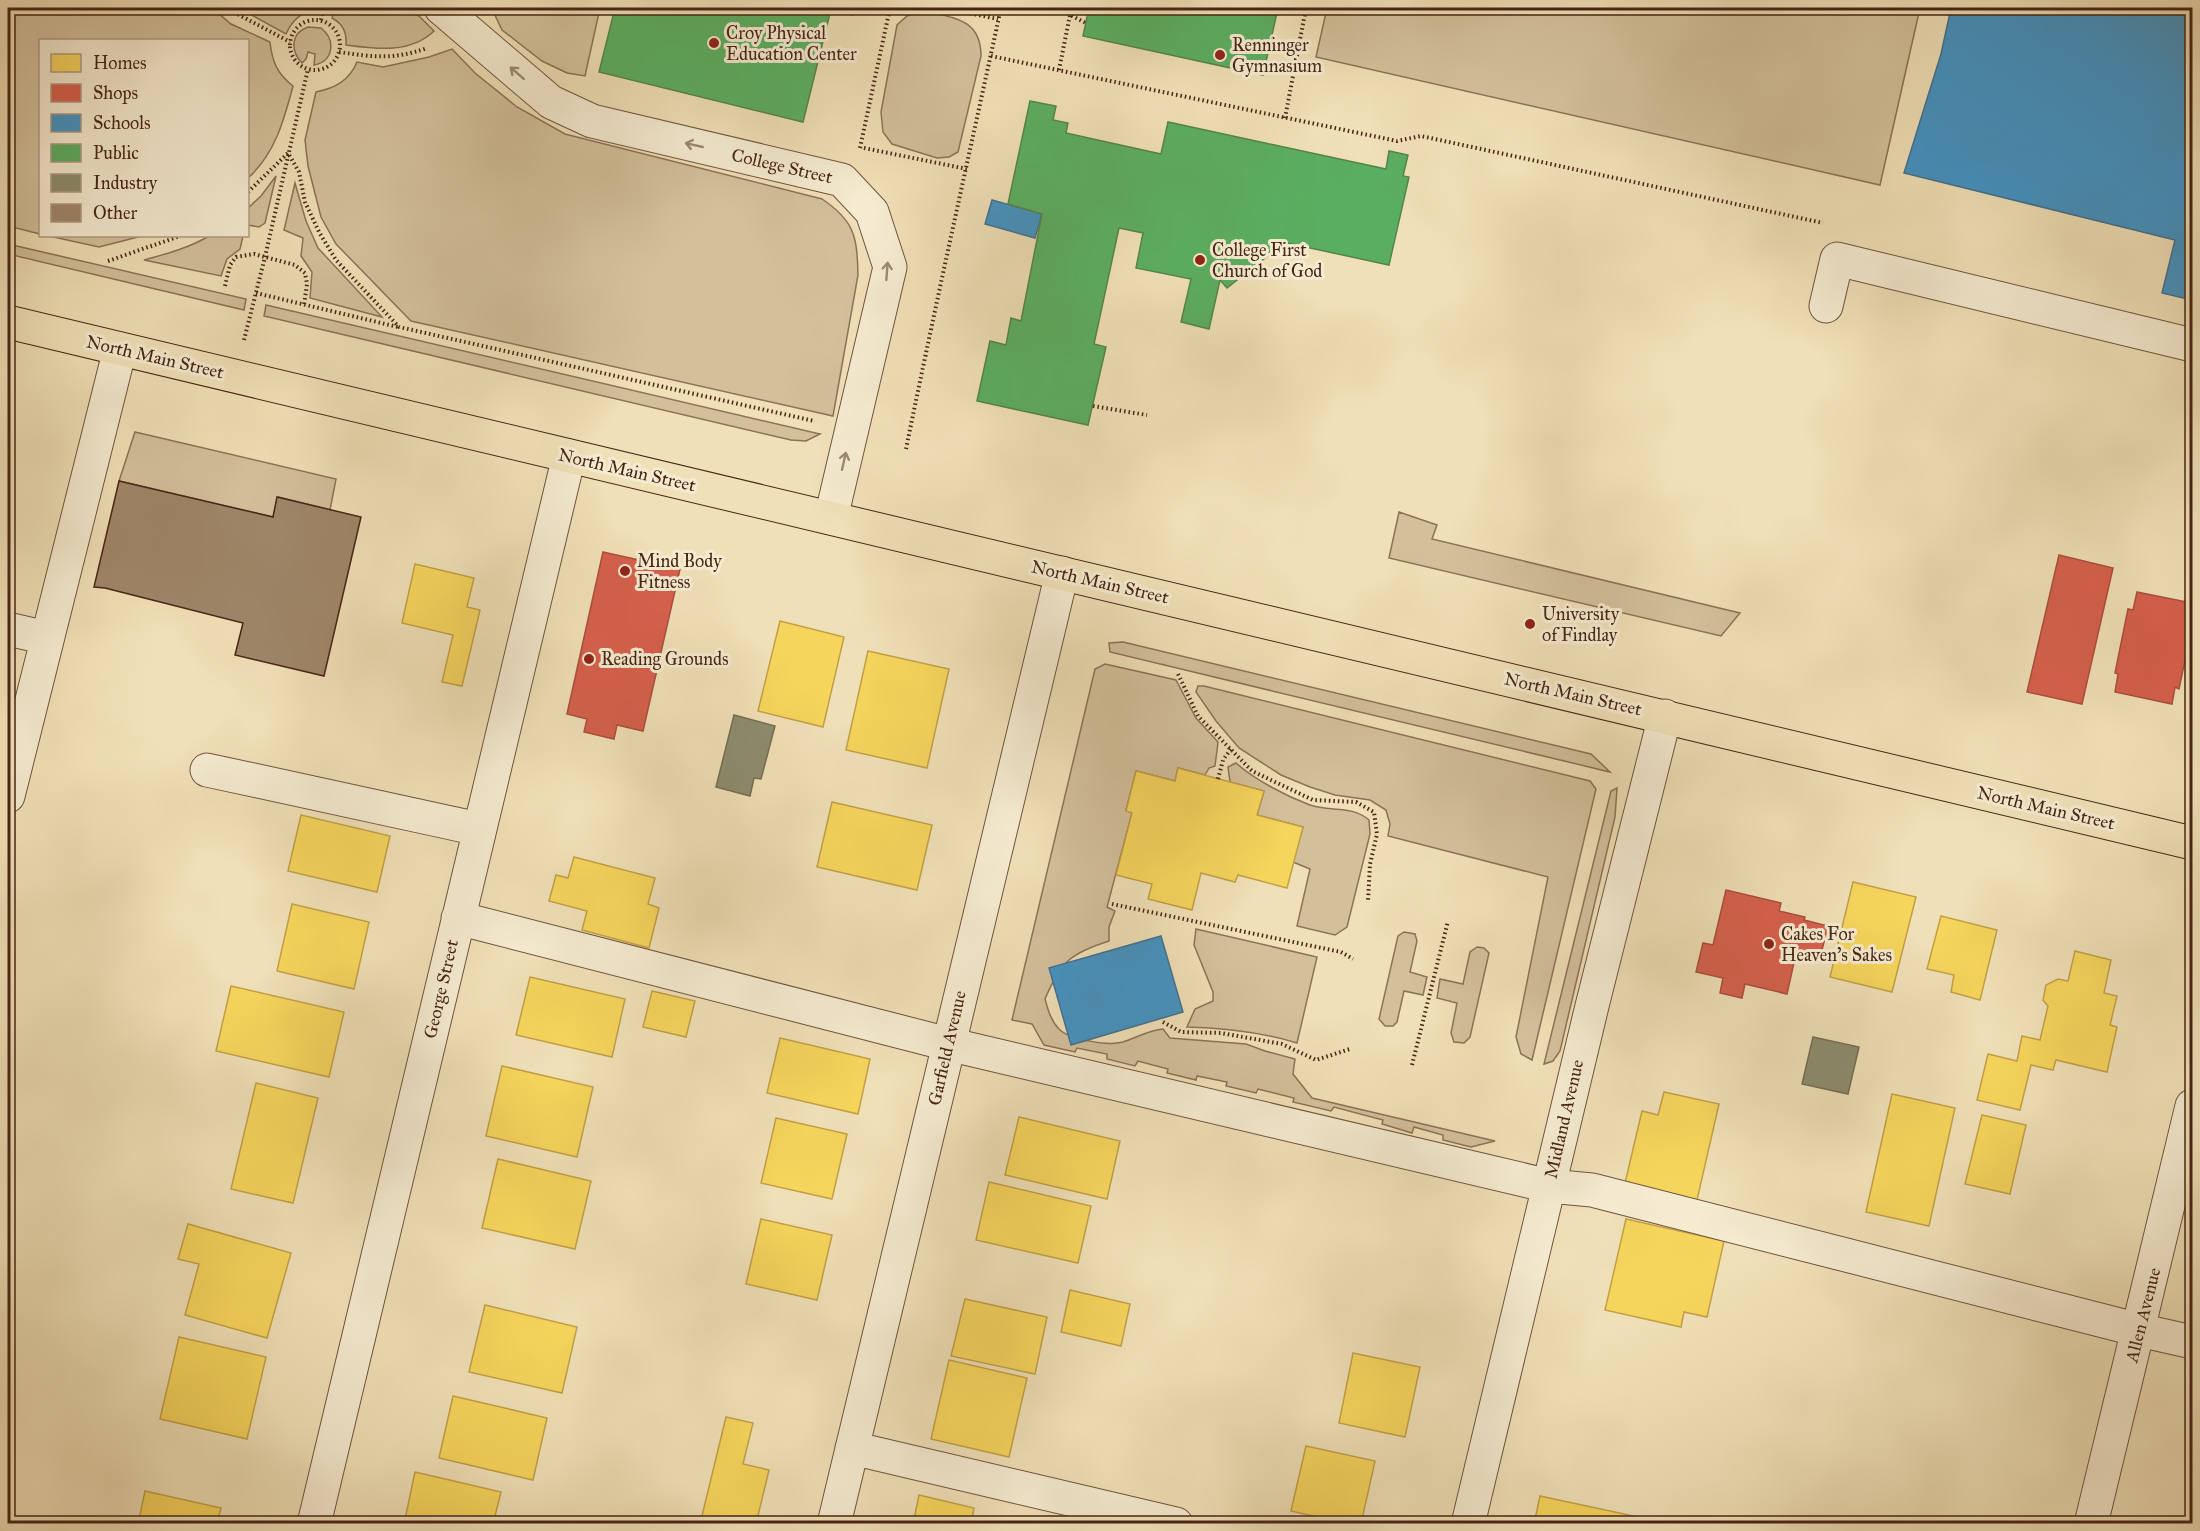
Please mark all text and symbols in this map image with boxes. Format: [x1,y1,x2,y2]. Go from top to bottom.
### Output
place label: Croy Physical Education Center [726,22,857,65]
place label: Renninger Gymnasium [1232,34,1322,77]
marker: Croy Physical Education Center [707,36,721,50]
legend [39,39,249,237]
marker: Renninger Gymnasium [1213,48,1227,62]
text: Homes [93,52,147,74]
one-way arrow [510,66,525,80]
text: Shops [93,82,138,104]
text: Schools [93,112,151,134]
one-way arrow [685,139,704,150]
text: Public [93,142,139,164]
street label: College Street [729,144,835,189]
text: Industry [93,172,158,194]
text: Other [93,202,138,224]
place label: College First Church of God [1212,239,1322,282]
marker: College First Church of God [1193,253,1207,267]
one-way arrow [882,262,893,281]
street label: North Main Street [84,330,227,384]
street label: North Main Street [556,443,699,497]
one-way arrow [839,452,851,471]
place label: Mind Body Fitness [637,550,722,593]
street label: North Main Street [1029,555,1172,609]
marker: Mind Body Fitness [618,564,632,578]
place label: University of Findlay [1542,603,1620,646]
marker: University of Findlay [1523,617,1537,631]
place label: Reading Grounds [601,648,729,671]
marker: Reading Grounds [582,652,596,666]
street label: North Main Street [1502,667,1645,721]
street label: North Main Street [1975,781,2118,835]
place label: Cakes For Heaven's Sakes [1781,923,1892,966]
street label: George Street [419,937,464,1041]
marker: Cakes For Heaven's Sakes [1762,937,1776,951]
street label: Garfield Avenue [923,988,971,1108]
street label: Midland Avenue [1540,1057,1588,1181]
street label: Allen Avenue [2120,1265,2165,1366]

